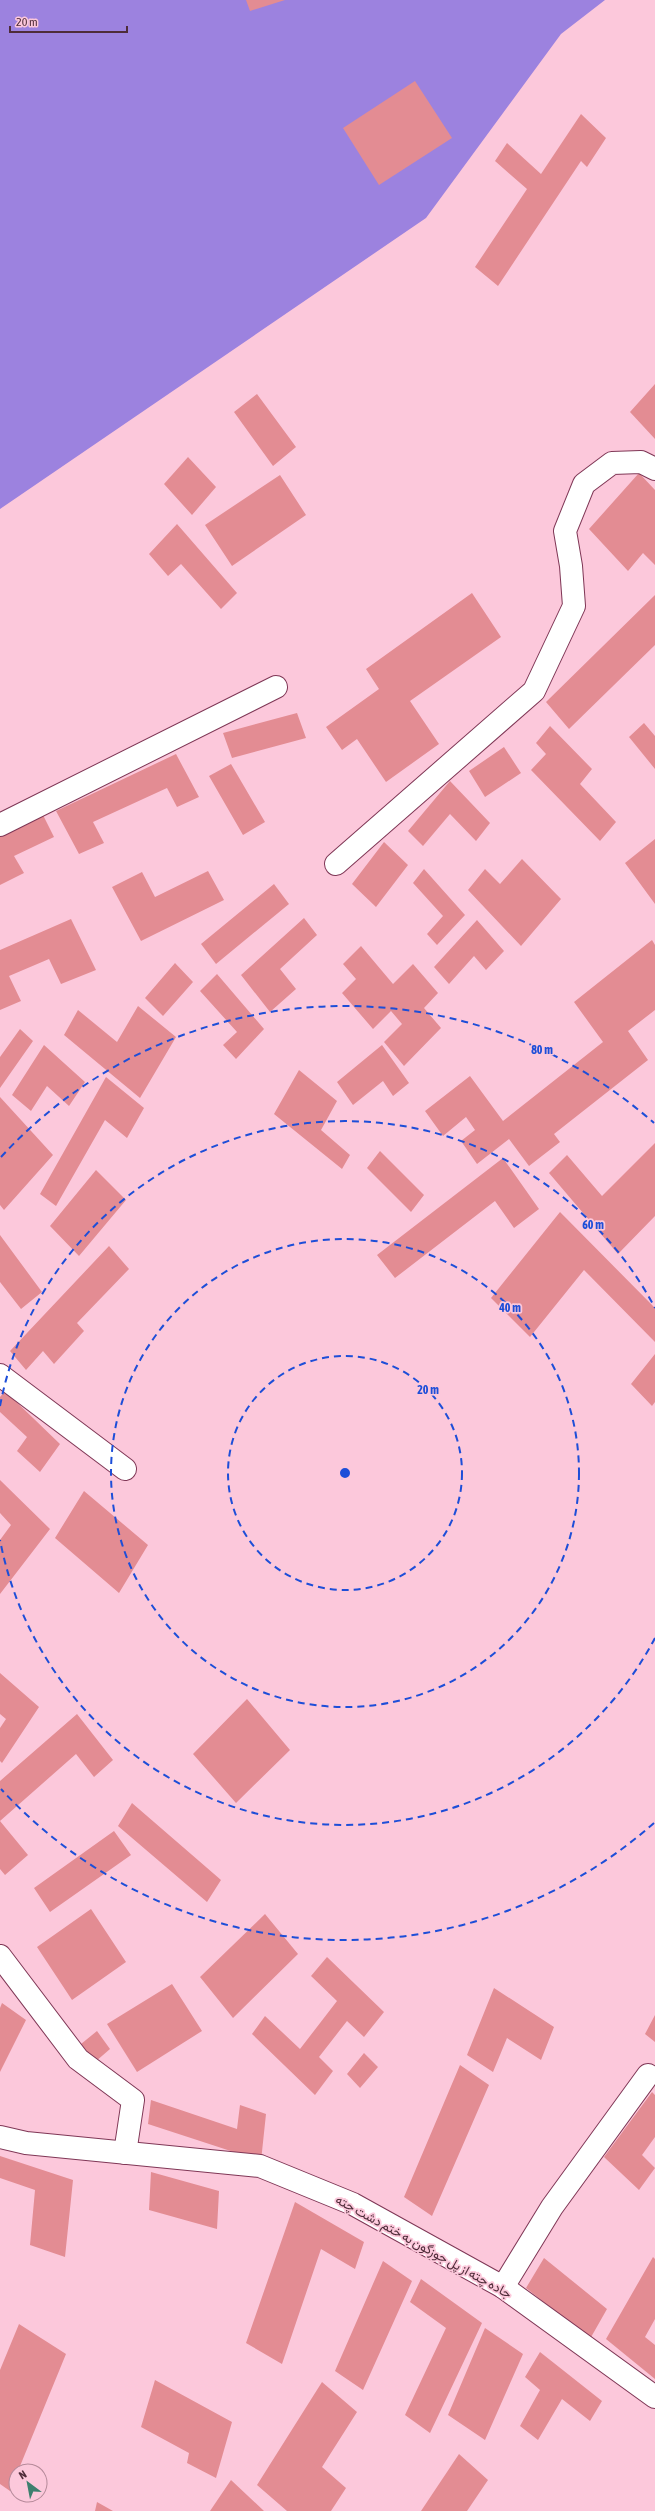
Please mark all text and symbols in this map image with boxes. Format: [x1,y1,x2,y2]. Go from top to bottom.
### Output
scale bar [10,8,127,34]
text: 20 m [16,15,38,29]
text: 80 m [531,1043,553,1057]
text: 60 m [582,1218,604,1232]
text: 40 m [498,1301,521,1315]
text: 20 m [417,1383,439,1397]
centre of rings [338,1466,352,1480]
street label: جاده چته از پل جوزگون به ختم دشت چته [332,2192,515,2303]
north arrow [8,2463,48,2503]
text: N [17,2468,29,2481]

